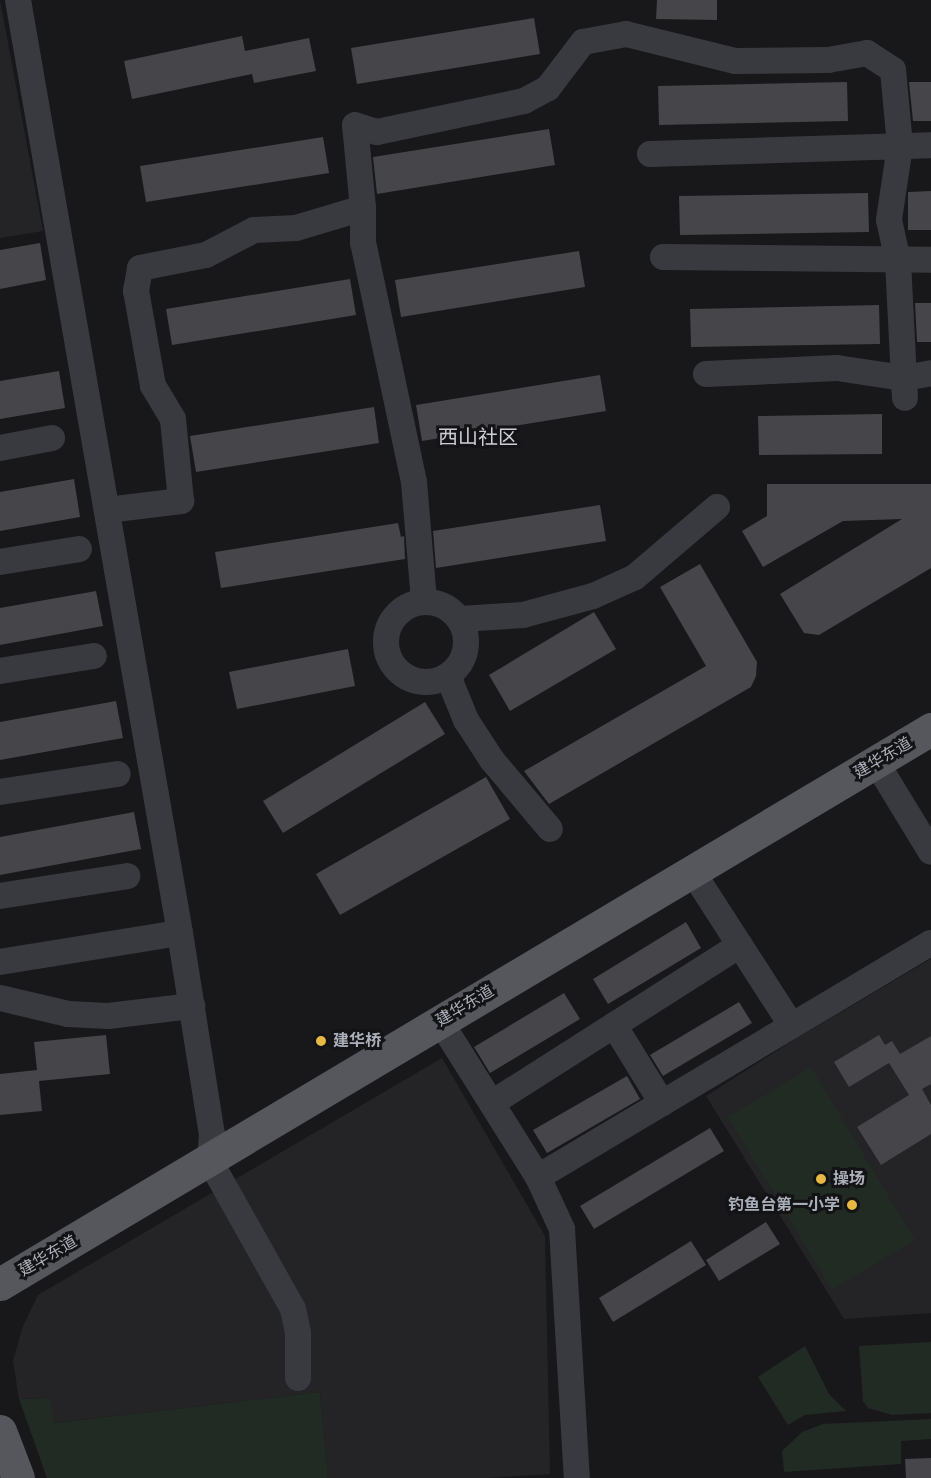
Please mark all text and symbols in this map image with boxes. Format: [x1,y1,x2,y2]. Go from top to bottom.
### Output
district label: 西山社区 [438,425,518,449]
street label: 建华东道 [851,733,915,783]
street label: 建华东道 [433,981,497,1031]
place label: 建华桥 [333,1031,381,1051]
marker: 建华桥 [314,1034,328,1048]
place label: 操场 [833,1169,865,1189]
marker: 操场 [814,1172,828,1186]
place label: 钓鱼台第一小学 [728,1195,840,1215]
marker: 钓鱼台第一小学 [845,1198,859,1212]
street label: 建华东道 [15,1232,81,1280]

